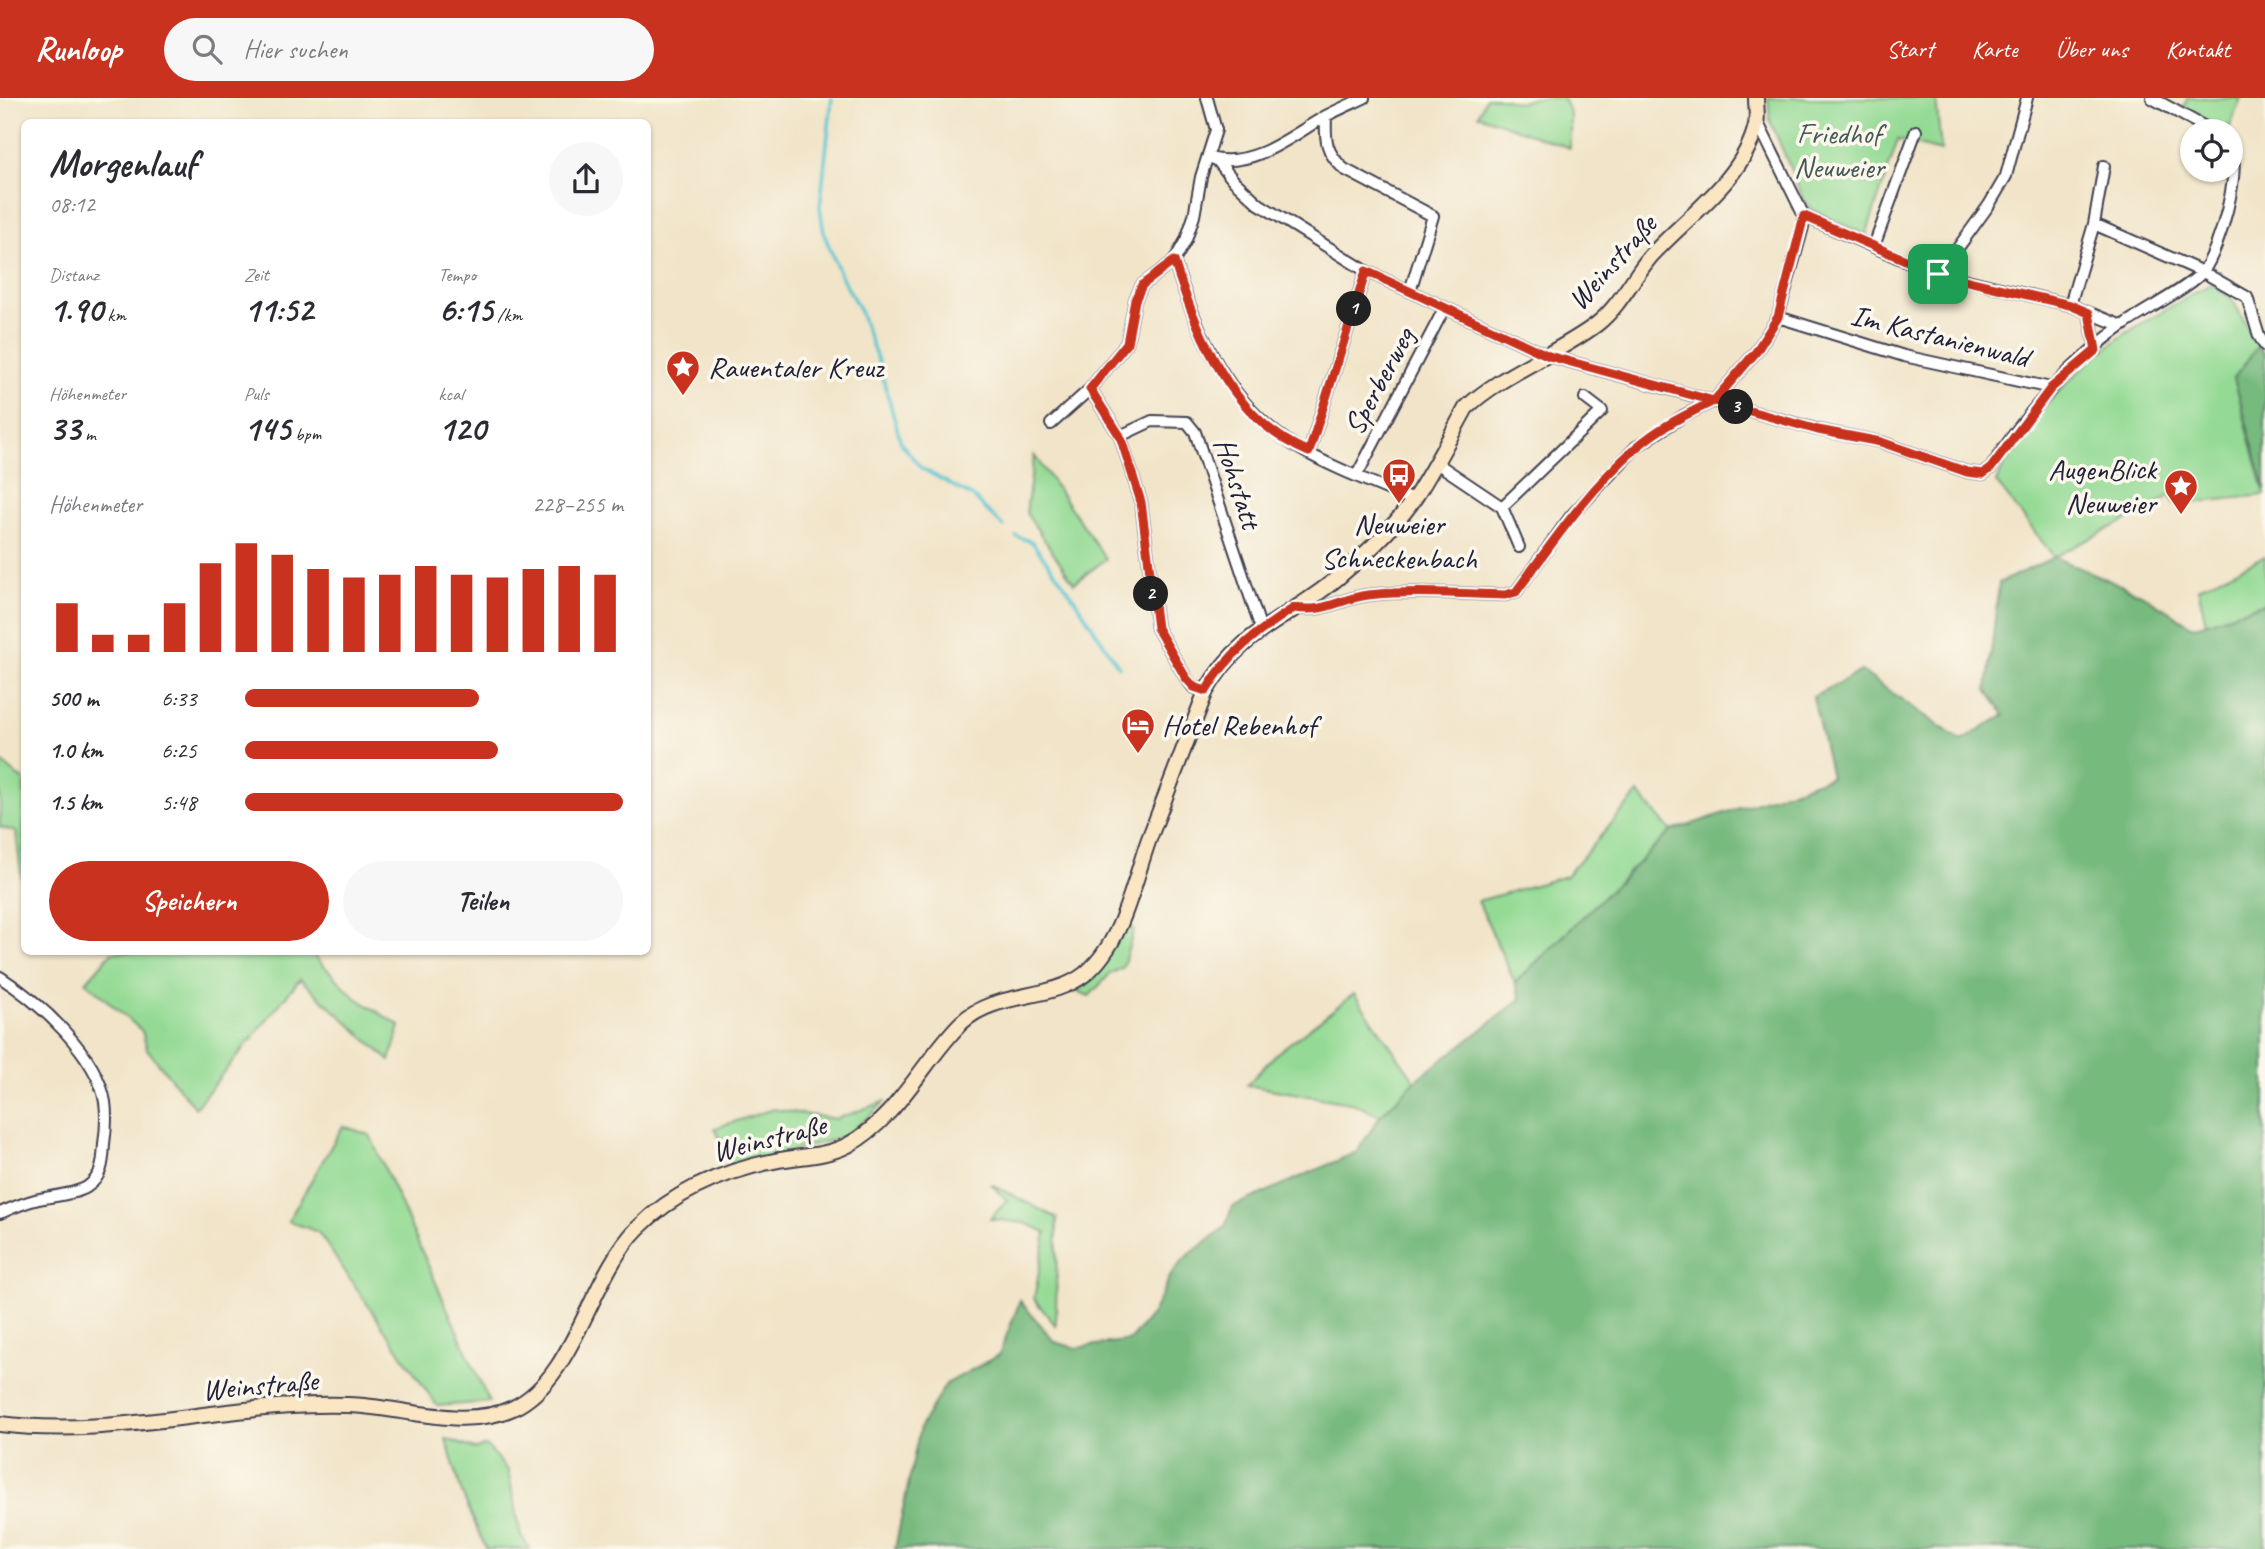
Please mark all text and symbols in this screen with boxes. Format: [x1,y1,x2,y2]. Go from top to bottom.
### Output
search box [164,18,654,81]
text: Runloop [35,28,122,70]
icon: search [188,30,226,68]
text: Hier suchen [244,33,348,66]
text: Start [1887,34,1934,64]
text: Karte [1972,34,2018,64]
text: Über uns [2056,34,2128,64]
text: Kontakt [2166,34,2230,64]
park label: Friedhof Neuweier [1794,114,1887,186]
map controls [2180,119,2243,182]
button: locate [2180,119,2243,182]
text: Morgenlauf [49,140,196,187]
button: share [549,142,623,216]
text: 08:12 [49,190,95,219]
street label: Weinstraße [1559,205,1666,318]
pin [1908,244,1968,304]
icon: arrive [1919,255,1957,293]
text: Distanz [49,263,99,287]
text: Zeit [244,263,269,287]
text: Tempo [438,263,476,287]
text: 1.90 [49,287,103,332]
text: 11:52 [244,287,313,332]
text: 6:15 [438,287,493,332]
pin: 1 [1336,292,1372,326]
text: 1 [1349,296,1358,320]
street label: Im Kastanienwald [1847,296,2037,377]
text: km [103,303,126,327]
text: /km [493,303,522,327]
street label: Sperberweg [1335,319,1424,441]
place icon: Rauentaler Kreuz [664,348,702,397]
place label: Rauentaler Kreuz [708,348,885,386]
text: Höhenmeter [49,382,126,406]
text: Puls [244,382,269,406]
text: kcal [438,382,463,406]
pin: 3 [1718,390,1754,424]
text: 3 [1731,394,1740,418]
text: 33 [49,406,81,451]
text: 145 [244,406,290,451]
text: 120 [438,406,486,451]
text: m [81,422,96,446]
text: bpm [290,422,321,446]
street label: Hohstatt [1205,433,1271,536]
place label: AugenBlick Neuweier [2048,450,2158,522]
bus stop icon: Neuweier Schneckenbach [1380,456,1418,505]
place icon: AugenBlick Neuweier [2162,467,2200,516]
text: Höhenmeter [49,490,142,519]
text: 228–255 m [532,490,623,519]
place label: Neuweier Schneckenbach [1321,505,1477,577]
pin: 2 [1134,576,1168,612]
text: 2 [1146,581,1155,605]
text: 500 m [49,684,98,713]
text: 6:33 [161,684,197,713]
hotel icon: Hotel Rebenhof [1119,706,1157,755]
place label: Hotel Rebenhof [1162,706,1323,744]
text: 1.0 km [49,736,103,765]
text: 6:25 [161,736,197,765]
text: 1.5 km [49,788,102,817]
text: 5:48 [161,788,197,817]
button: Speichern [49,861,329,941]
button: Teilen [343,861,623,941]
street label: Weinstraße [708,1105,832,1170]
street label: Weinstraße [201,1361,322,1409]

